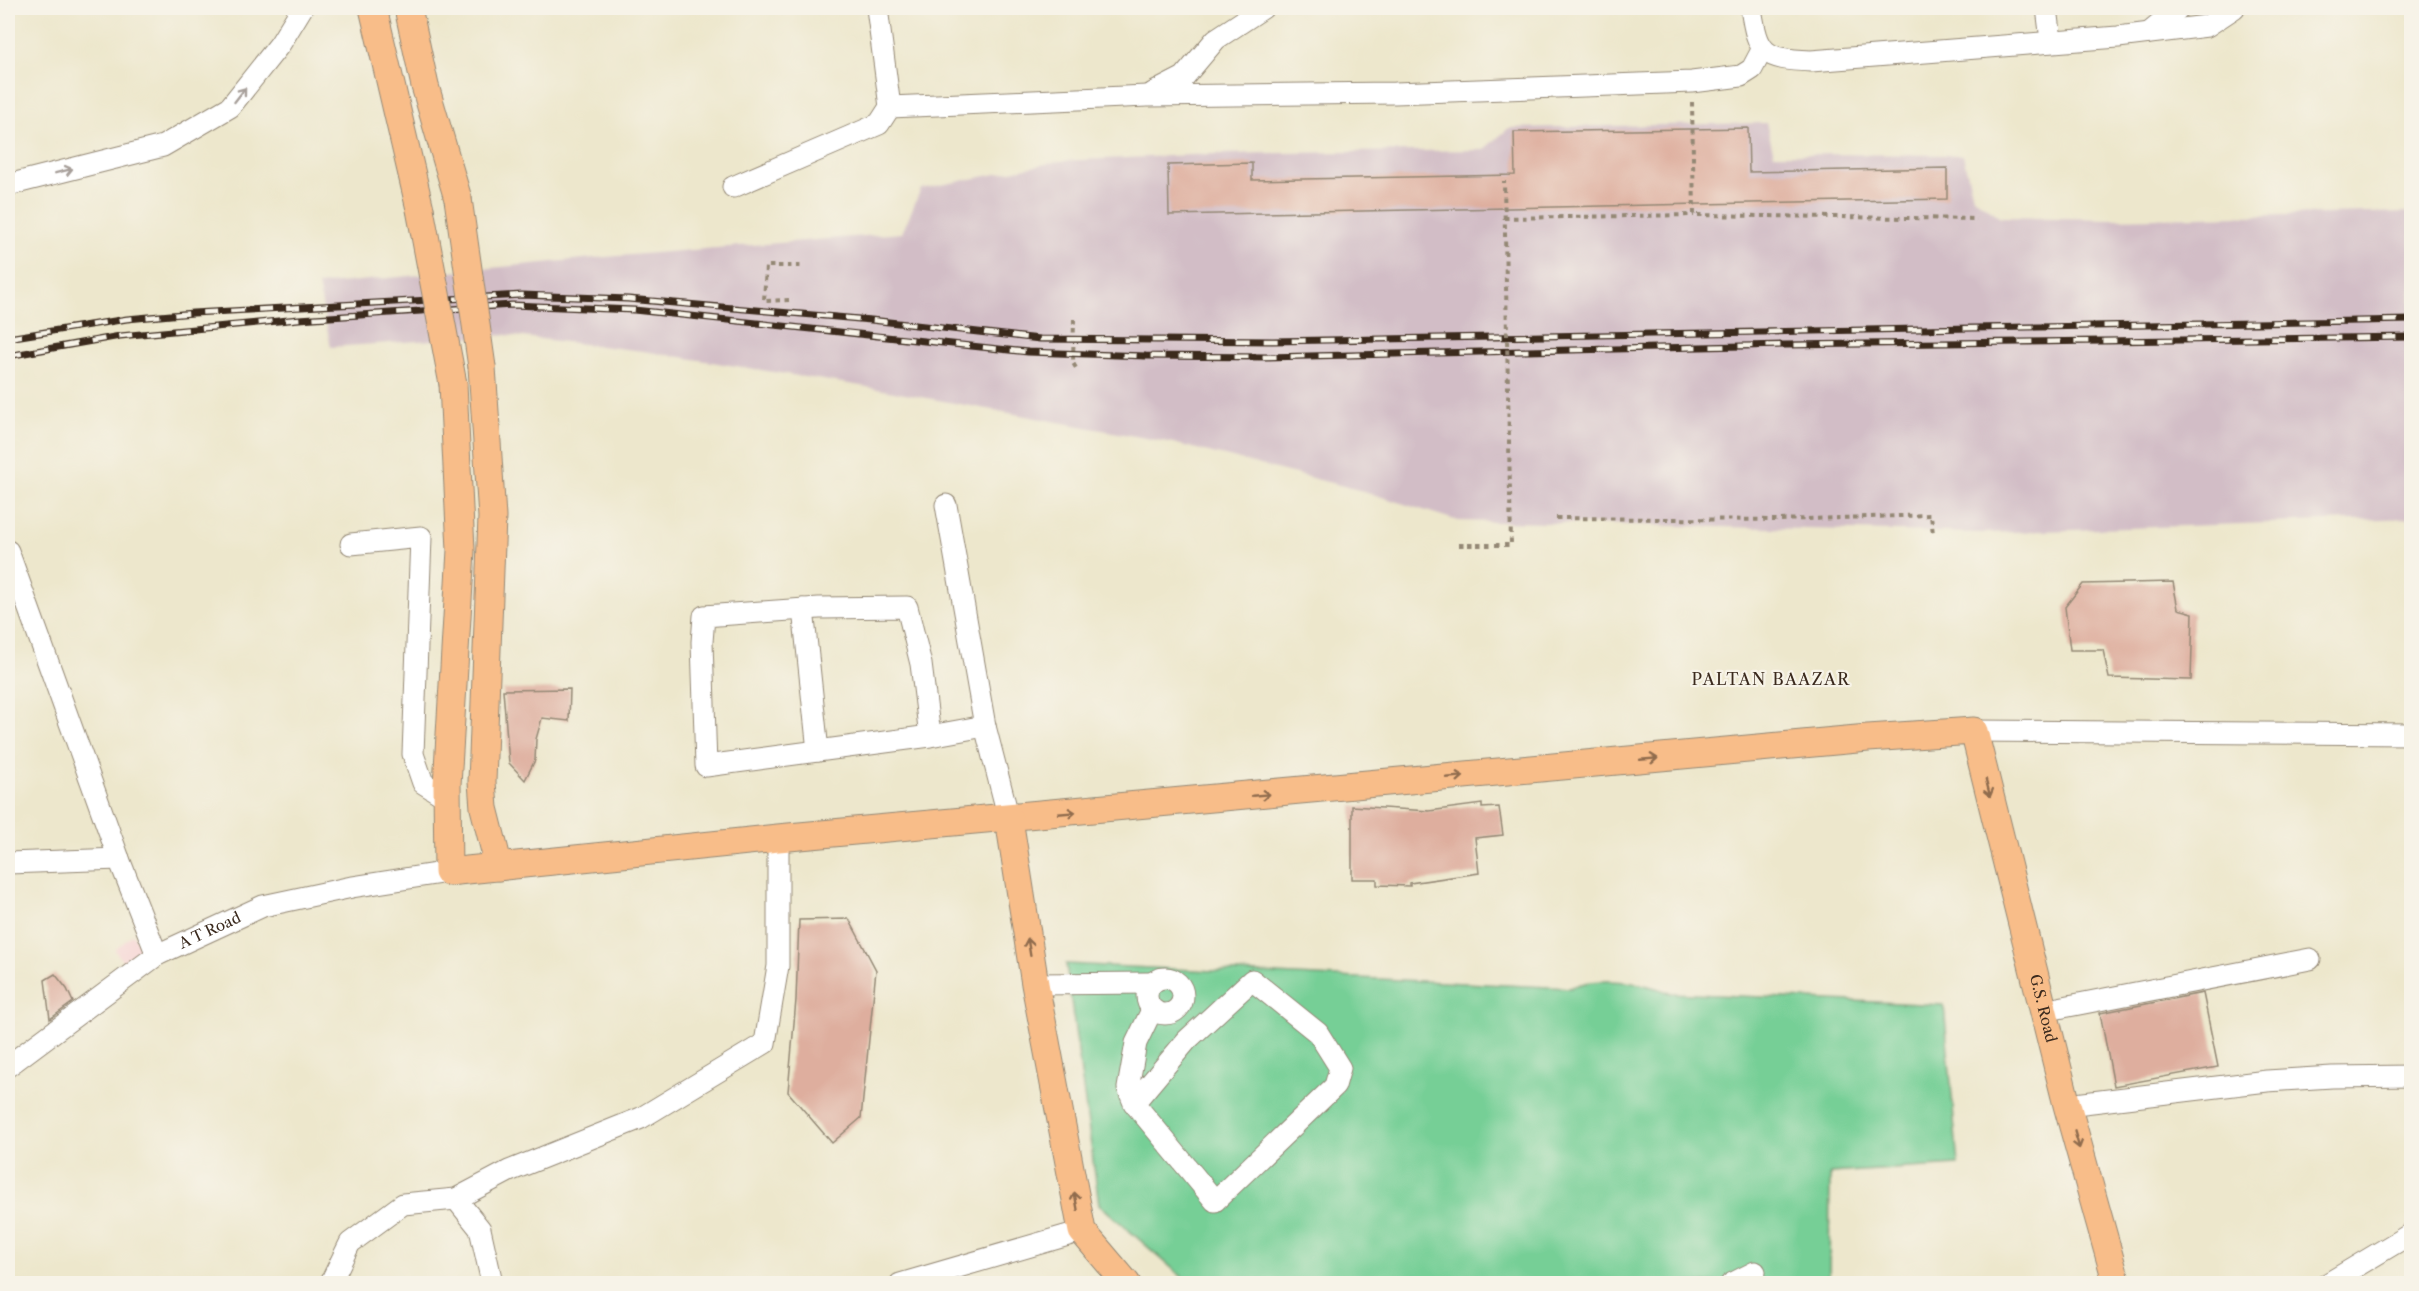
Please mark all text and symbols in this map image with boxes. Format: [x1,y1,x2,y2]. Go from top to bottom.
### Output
one-way arrow [233,87,246,103]
one-way arrow [54,164,73,176]
district label: PALTAN BAAZAR [1691,669,1851,689]
one-way arrow [1639,753,1659,764]
one-way arrow [1445,771,1465,782]
one-way arrow [1983,778,1995,797]
one-way arrow [1251,789,1271,800]
one-way arrow [1056,807,1076,818]
street label: A T Road [175,908,244,953]
one-way arrow [1023,938,1034,957]
street label: G.S. Road [2026,972,2061,1044]
one-way arrow [2072,1130,2083,1149]
one-way arrow [1070,1191,1081,1211]

